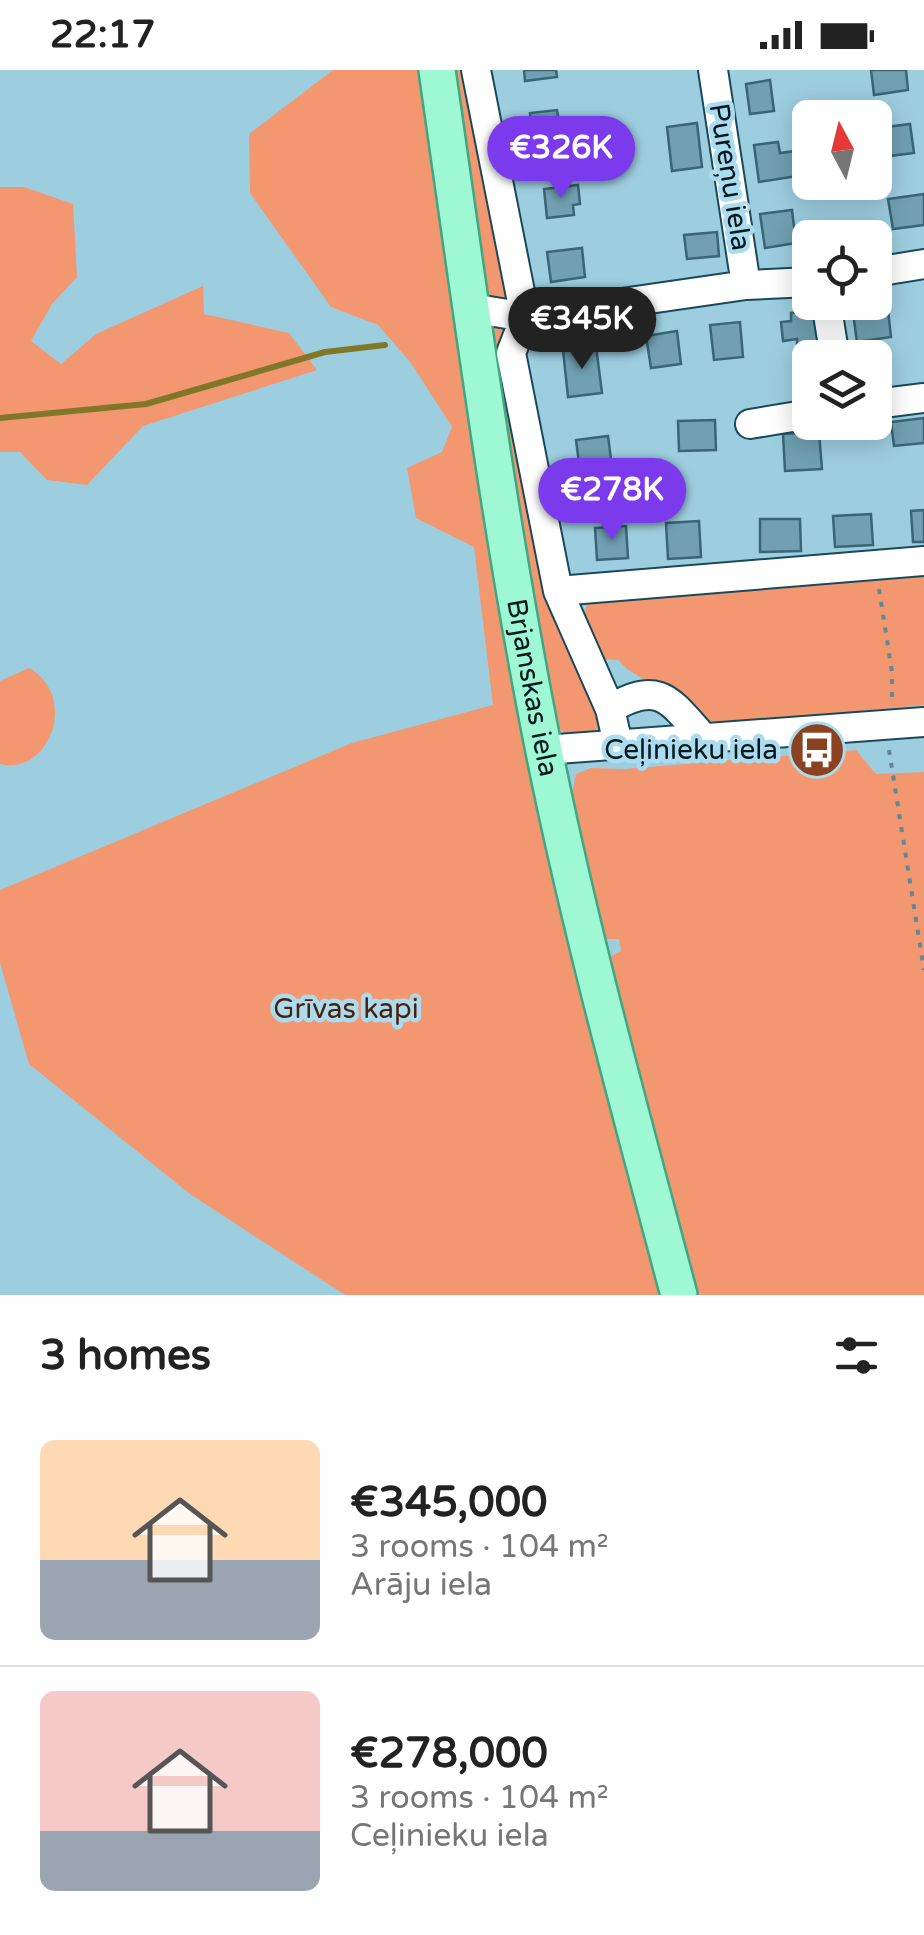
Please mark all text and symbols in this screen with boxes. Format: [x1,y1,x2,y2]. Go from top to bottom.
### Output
text: 22:17 [50,12,155,58]
north arrow [792,100,892,200]
map controls [792,100,892,440]
street label: Pureņu iela [702,101,758,253]
pin: €326K [491,116,631,201]
text: €326K [509,129,613,167]
button: locate [792,220,892,320]
pin: €345K [512,287,652,372]
text: €345K [530,300,634,338]
button: layers [792,340,892,440]
pin: €278K [542,458,682,543]
text: €278K [560,471,664,509]
street label: Brjanskas iela [499,596,566,780]
bus stop icon: Ceļinieku iela [787,720,847,780]
place label: Ceļinieku iela [604,733,778,767]
park label: Grīvas kapi [273,992,419,1026]
icon: filters [829,1328,884,1383]
text: 3 homes [40,1330,211,1381]
text: €345,000 [350,1477,547,1528]
icon: home [120,1480,240,1600]
text: 3 rooms · 104 m² [350,1528,609,1566]
text: Arāju iela [350,1566,492,1604]
text: €278,000 [350,1728,548,1779]
icon: home [120,1731,240,1851]
text: 3 rooms · 104 m² [350,1779,609,1817]
text: Ceļinieku iela [350,1817,549,1855]

